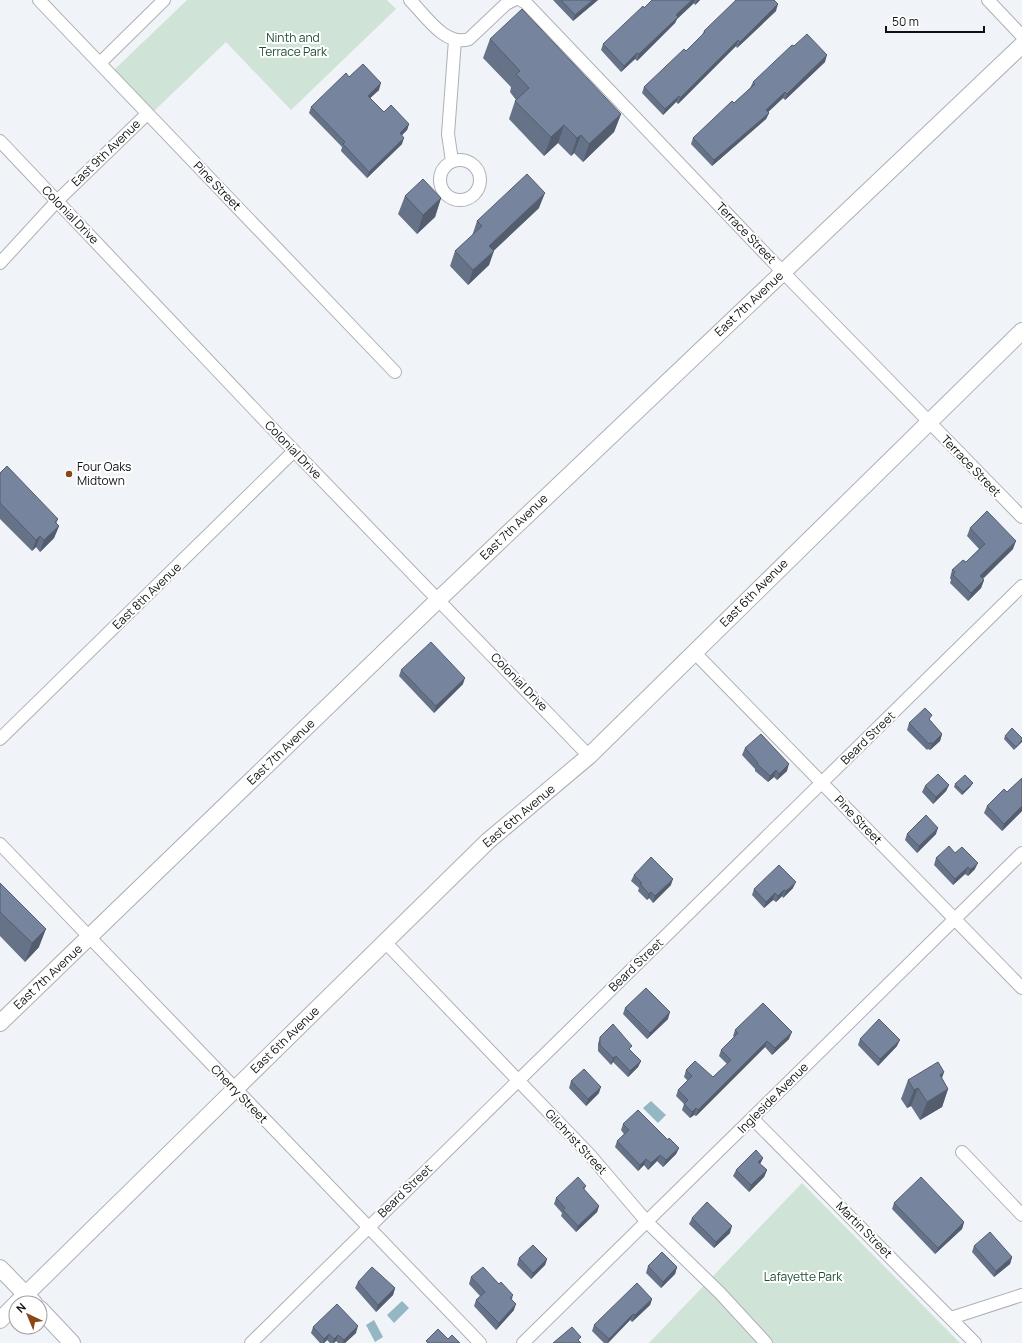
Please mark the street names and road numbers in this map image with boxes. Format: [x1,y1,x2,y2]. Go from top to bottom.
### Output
street label: East 9th Avenue [67,115,144,190]
street label: Pine Street [190,158,245,214]
street label: Colonial Drive [38,182,103,248]
street label: Terrace Street [713,198,780,267]
street label: East 7th Avenue [711,267,787,340]
street label: Colonial Drive [261,417,326,483]
street label: Terrace Street [938,431,1005,500]
street label: East 7th Avenue [476,490,551,563]
street label: East 6th Avenue [716,555,791,630]
street label: East 8th Avenue [109,558,185,633]
street label: Colonial Drive [487,649,552,715]
street label: Beard Street [837,707,899,768]
street label: East 7th Avenue [243,715,318,788]
street label: East 6th Avenue [479,780,559,851]
street label: Pine Street [831,792,886,848]
street label: Beard Street [605,934,667,995]
street label: East 7th Avenue [10,940,86,1013]
street label: East 6th Avenue [246,1002,323,1077]
street label: Ingleside Avenue [734,1059,812,1137]
street label: Cherry Street [207,1061,272,1127]
street label: Gilchrist Street [542,1105,611,1178]
street label: Beard Street [374,1160,436,1221]
street label: Martin Street [832,1198,896,1262]

